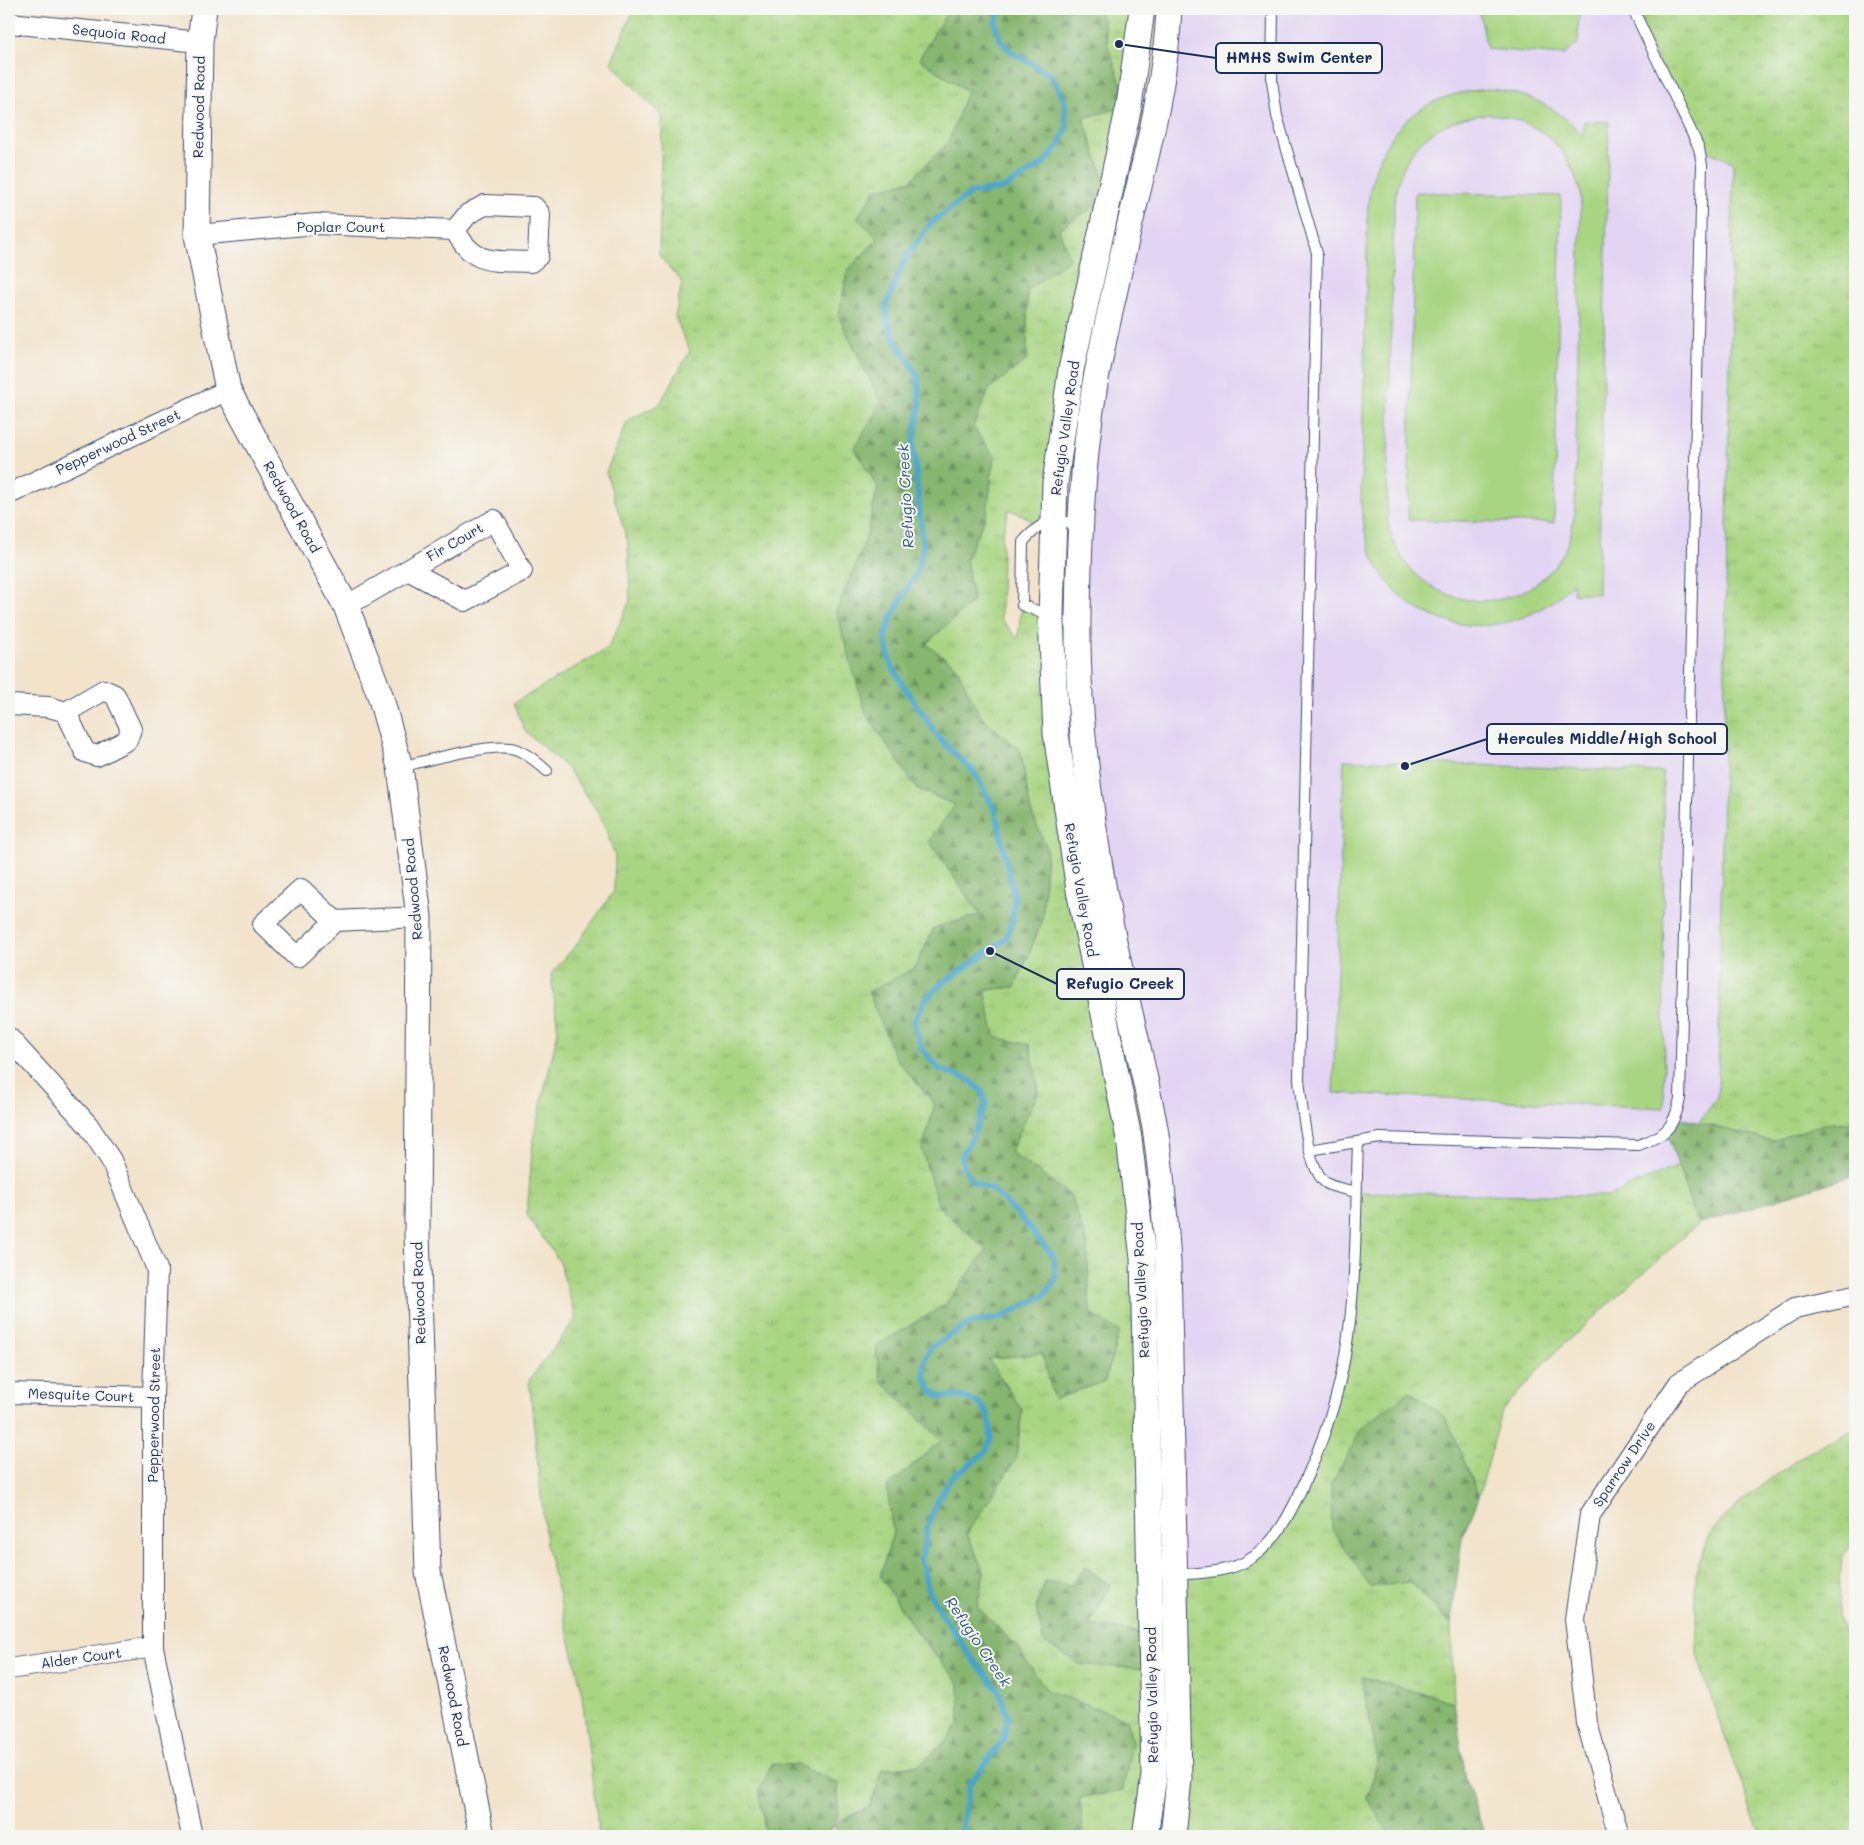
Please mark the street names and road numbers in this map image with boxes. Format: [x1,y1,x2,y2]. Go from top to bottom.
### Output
street label: Sequoia Road [71,19,167,48]
street label: Redwood Road [188,56,209,158]
street label: Poplar Court [297,217,385,236]
street label: Refugio Valley Road [1046,359,1083,497]
street label: Pepperwood Street [52,404,183,479]
street label: Redwood Road [259,457,326,556]
street label: Fir Court [423,518,487,565]
street label: Refugio Valley Road [1060,821,1103,959]
street label: Redwood Road [399,837,426,941]
street label: Refugio Valley Road [1127,1221,1154,1358]
street label: Redwood Road [407,1241,430,1344]
street label: Pepperwood Street [143,1347,164,1483]
street label: Mesquite Court [28,1383,134,1406]
street label: Sparrow Drive [1588,1417,1659,1510]
street label: Refugio Valley Road [1141,1627,1162,1763]
street label: Alder Court [39,1642,123,1673]
street label: Redwood Road [434,1644,473,1748]

